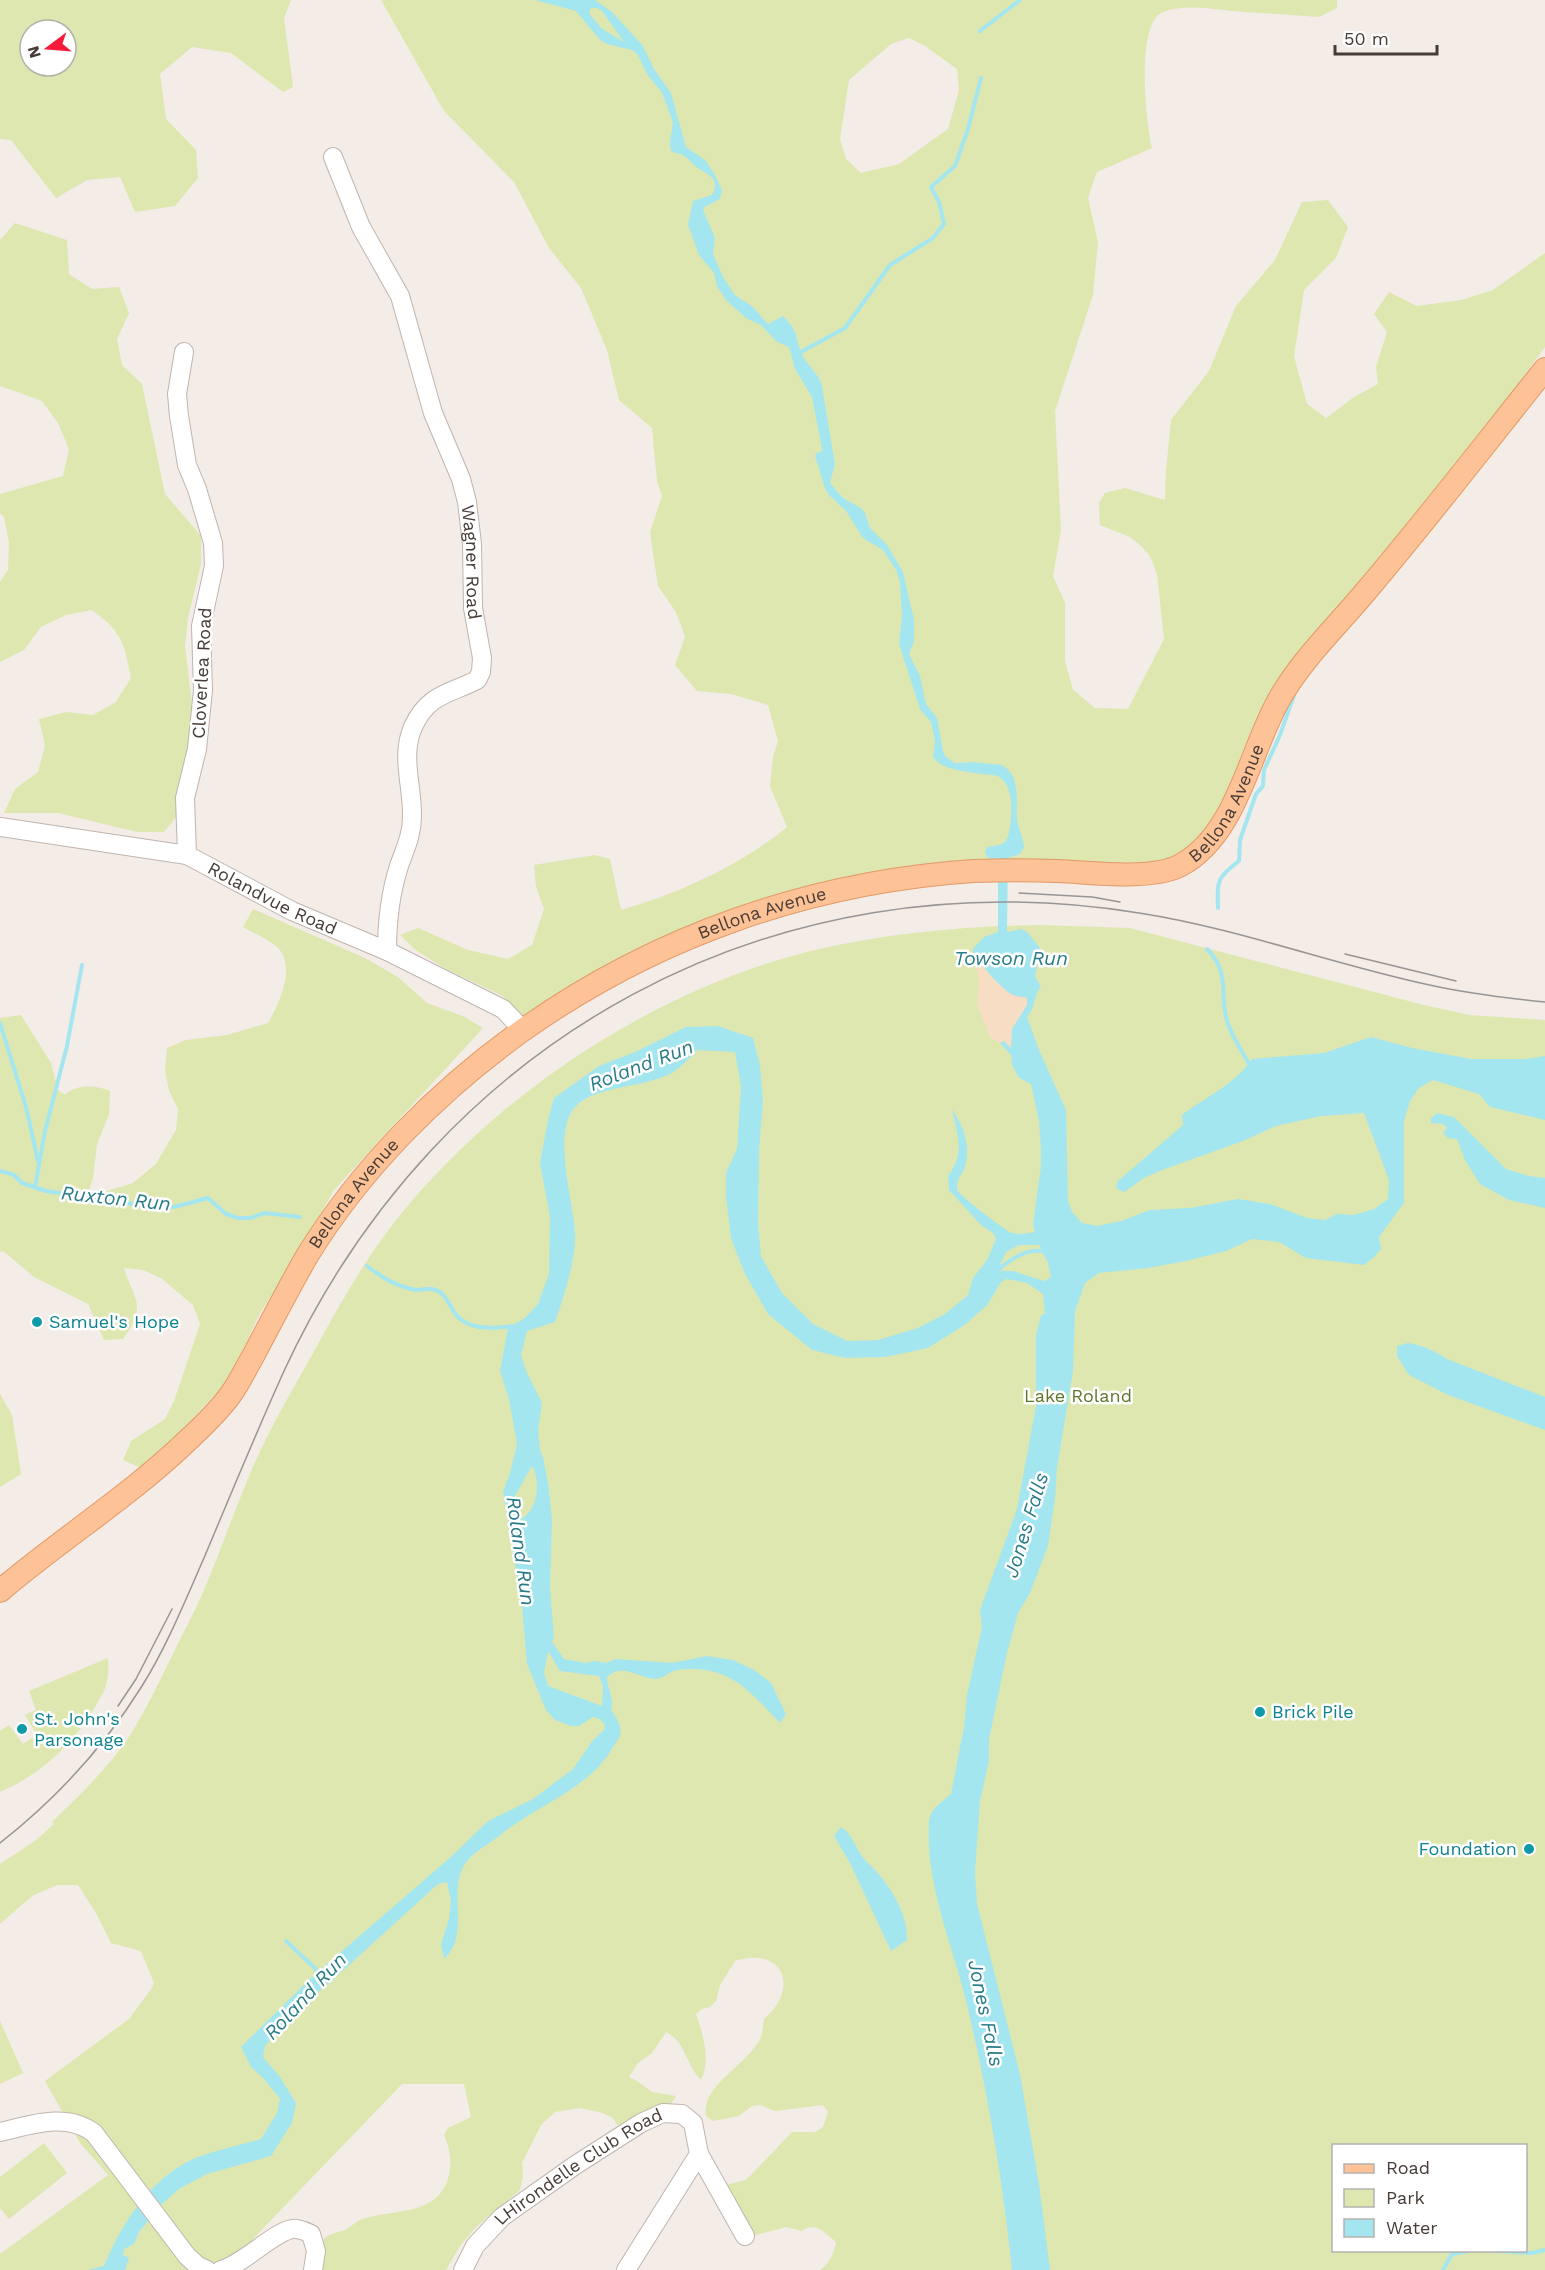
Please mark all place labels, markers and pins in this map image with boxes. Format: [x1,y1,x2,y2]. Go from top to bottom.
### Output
place label: Samuel's Hope [49,1311,179,1332]
marker: Samuel's Hope [30,1315,44,1329]
place label: Brick Pile [1272,1701,1354,1722]
marker: Brick Pile [1253,1705,1267,1719]
place label: St. John's Parsonage [34,1708,124,1750]
marker: St. John's Parsonage [15,1722,29,1736]
place label: Foundation [1419,1838,1517,1859]
marker: Foundation [1522,1842,1536,1856]

